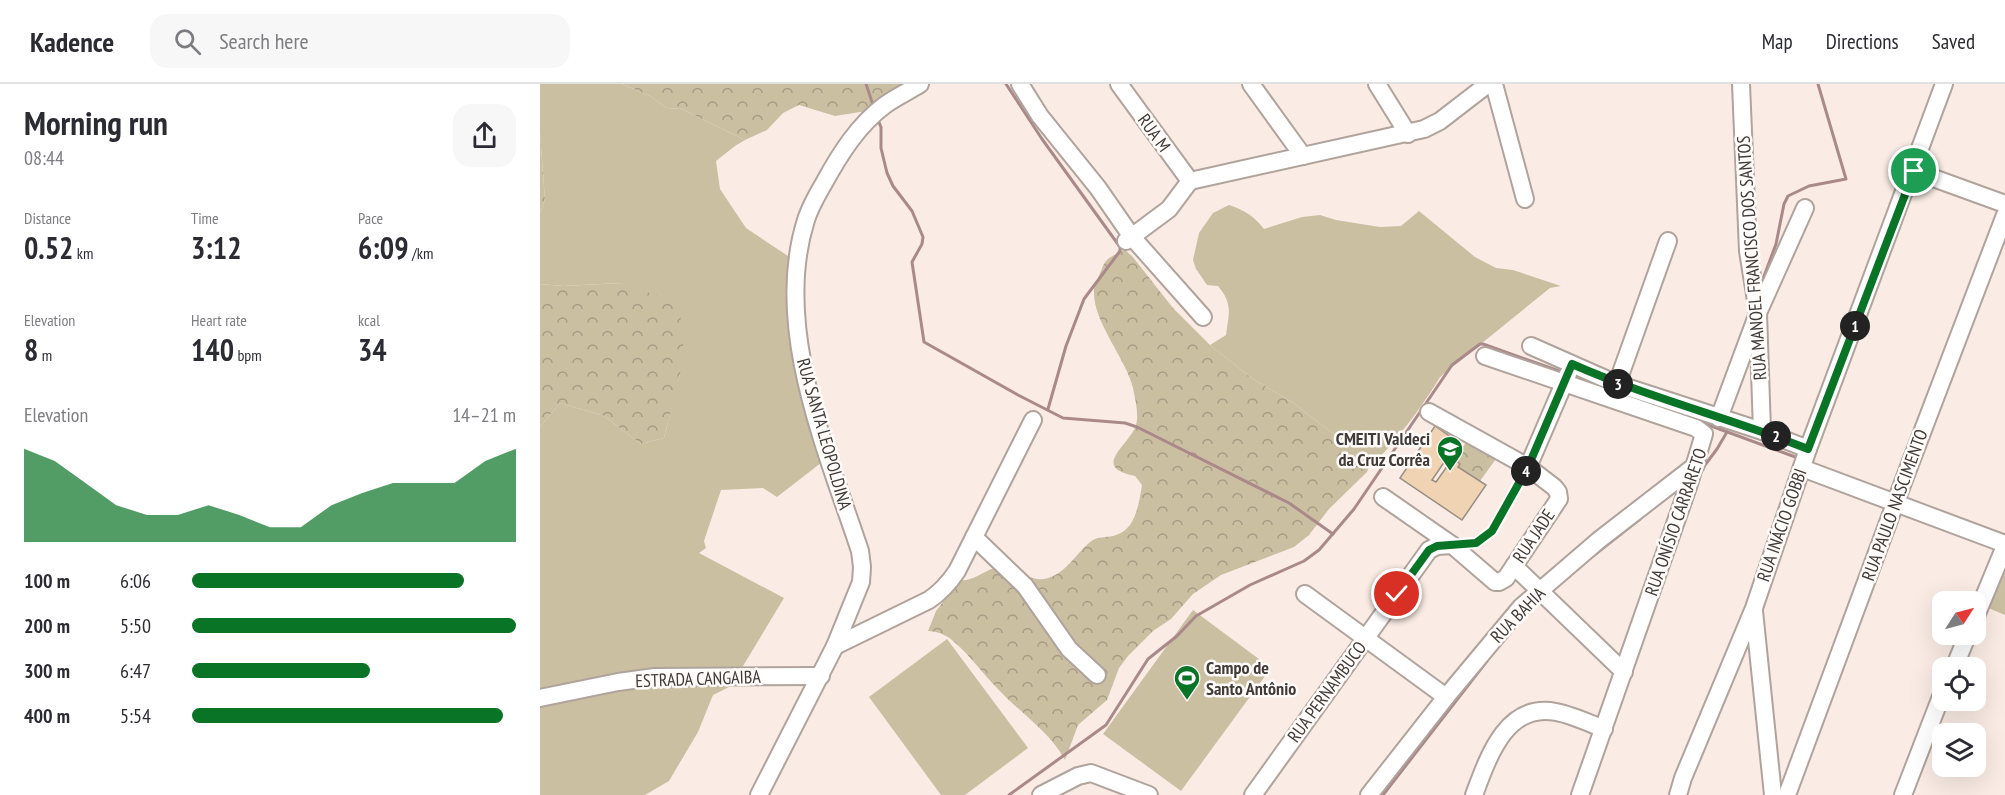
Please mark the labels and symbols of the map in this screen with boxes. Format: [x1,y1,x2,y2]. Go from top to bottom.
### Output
street label: RUA M [1133,109,1176,156]
street label: RUA MANOEL FRANCISCO DOS SANTOS [1731,135,1772,381]
pin [1888,145,1939,196]
pin: 1 [1840,311,1870,341]
street label: RUA SANTA LEOPOLDINA [792,355,857,513]
pin: 3 [1603,369,1633,399]
pin: 2 [1761,421,1791,451]
street label: RUA PAULO NASCIMENTO [1856,426,1933,584]
place label: CMEITI Valdeci da Cruz Corrêa [1336,427,1430,471]
school or university icon: CMEITI Valdeci da Cruz Corrêa [1435,434,1465,472]
street label: RUA ONÍSIO CARRARETO [1640,445,1712,599]
pin: 4 [1511,456,1541,486]
street label: RUA INÁCIO GOBBI [1751,465,1812,584]
street label: RUA JADE [1507,505,1560,567]
pin [1371,568,1422,619]
street label: RUA BAHIA [1485,581,1550,647]
north arrow [1932,591,1986,645]
street label: RUA PERNAMBUCO [1282,637,1371,747]
place label: Campo de Santo Antônio [1206,656,1296,700]
sports icon: Campo de Santo Antônio [1172,663,1202,701]
street label: ESTRADA CANGAIBA [635,665,762,692]

